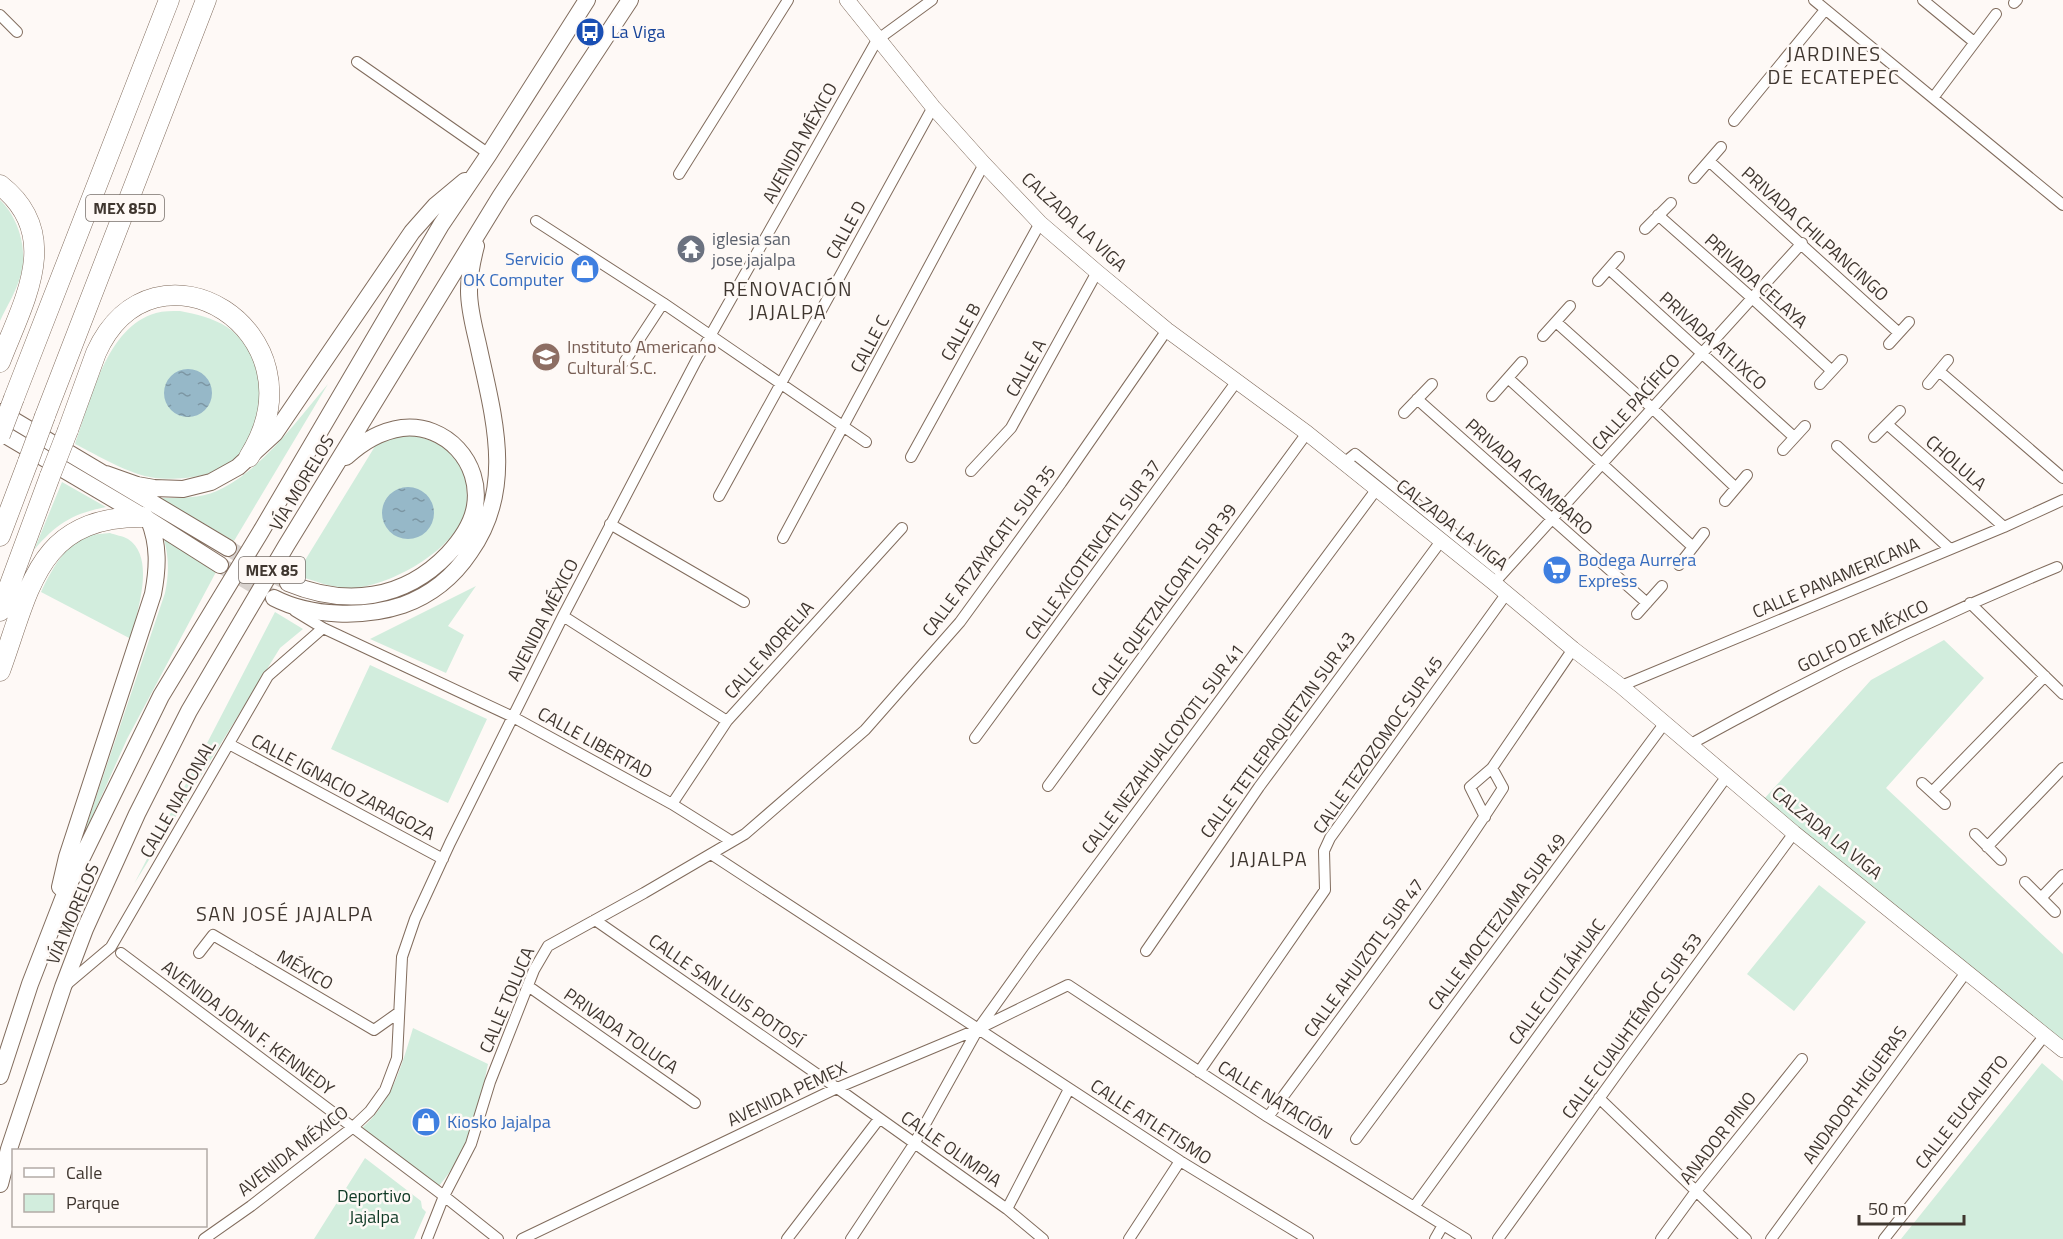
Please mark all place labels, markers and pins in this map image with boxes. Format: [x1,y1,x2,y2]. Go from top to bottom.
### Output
bus stop icon: La Viga [574,16,606,48]
place label: La Viga [611,18,665,45]
place label: iglesia san jose jajalpa [711,225,795,273]
temple icon: iglesia san jose jajalpa [675,233,707,265]
place label: Servicio OK Computer [463,245,564,293]
shop icon: Servicio OK Computer [569,253,601,285]
place label: Instituto Americano Cultural S.C. [567,333,716,381]
school or university icon: Instituto Americano Cultural S.C. [530,341,562,373]
place label: Bodega Aurrera Express [1578,546,1696,594]
supermarket icon: Bodega Aurrera Express [1541,554,1573,586]
shop icon: Kiosko Jajalpa [410,1106,442,1138]
place label: Kiosko Jajalpa [447,1108,551,1135]

